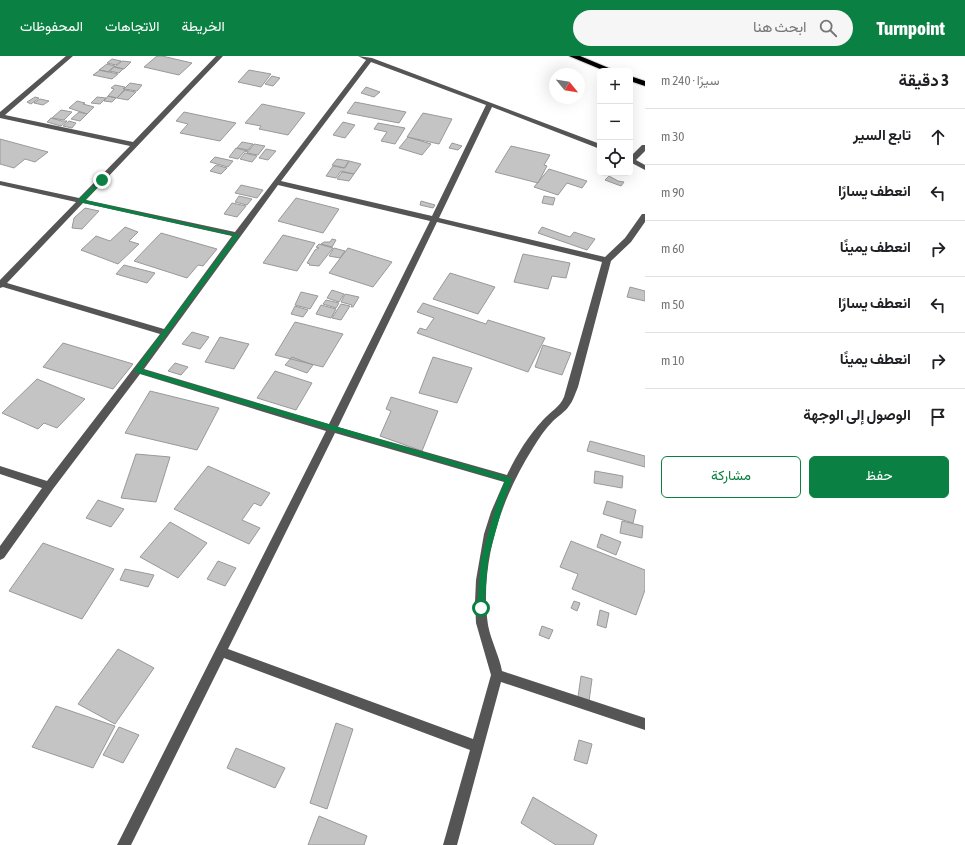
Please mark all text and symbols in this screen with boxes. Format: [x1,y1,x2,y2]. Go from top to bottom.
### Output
search box [573,10,853,46]
icon: search [817,17,839,39]
text: Turnpoint [877,17,945,39]
text: المحفوظات [20,18,83,34]
text: الاتجاهات [105,18,159,34]
text: الخريطة [181,18,225,34]
text: ابحث هنا [753,18,807,35]
north arrow [549,68,585,104]
map controls [597,68,633,176]
button: + [597,68,633,104]
text: 3 دقيقة [899,70,949,90]
text: سيرًا · 240 m [661,73,719,88]
button: − [597,104,633,140]
text: تابع السير [853,126,911,143]
icon: ahead [927,126,949,148]
text: 30 m [661,129,684,144]
button: locate [597,140,633,176]
route end [93,171,111,189]
text: انعطف يسارًا [838,182,911,199]
icon: left [927,182,949,204]
text: 90 m [661,185,684,200]
text: انعطف يمينًا [840,238,911,255]
icon: right [927,238,949,260]
text: 60 m [661,241,684,256]
text: انعطف يسارًا [838,294,911,311]
icon: left [927,294,949,316]
text: 50 m [661,297,684,312]
text: انعطف يمينًا [840,350,911,367]
icon: right [927,350,949,372]
text: 10 m [661,353,684,368]
text: الوصول إلى الوجهة [803,406,911,423]
icon: arrive [927,406,949,428]
button: مشاركة [661,456,801,498]
button: حفظ [809,456,949,498]
route start [472,599,490,617]

